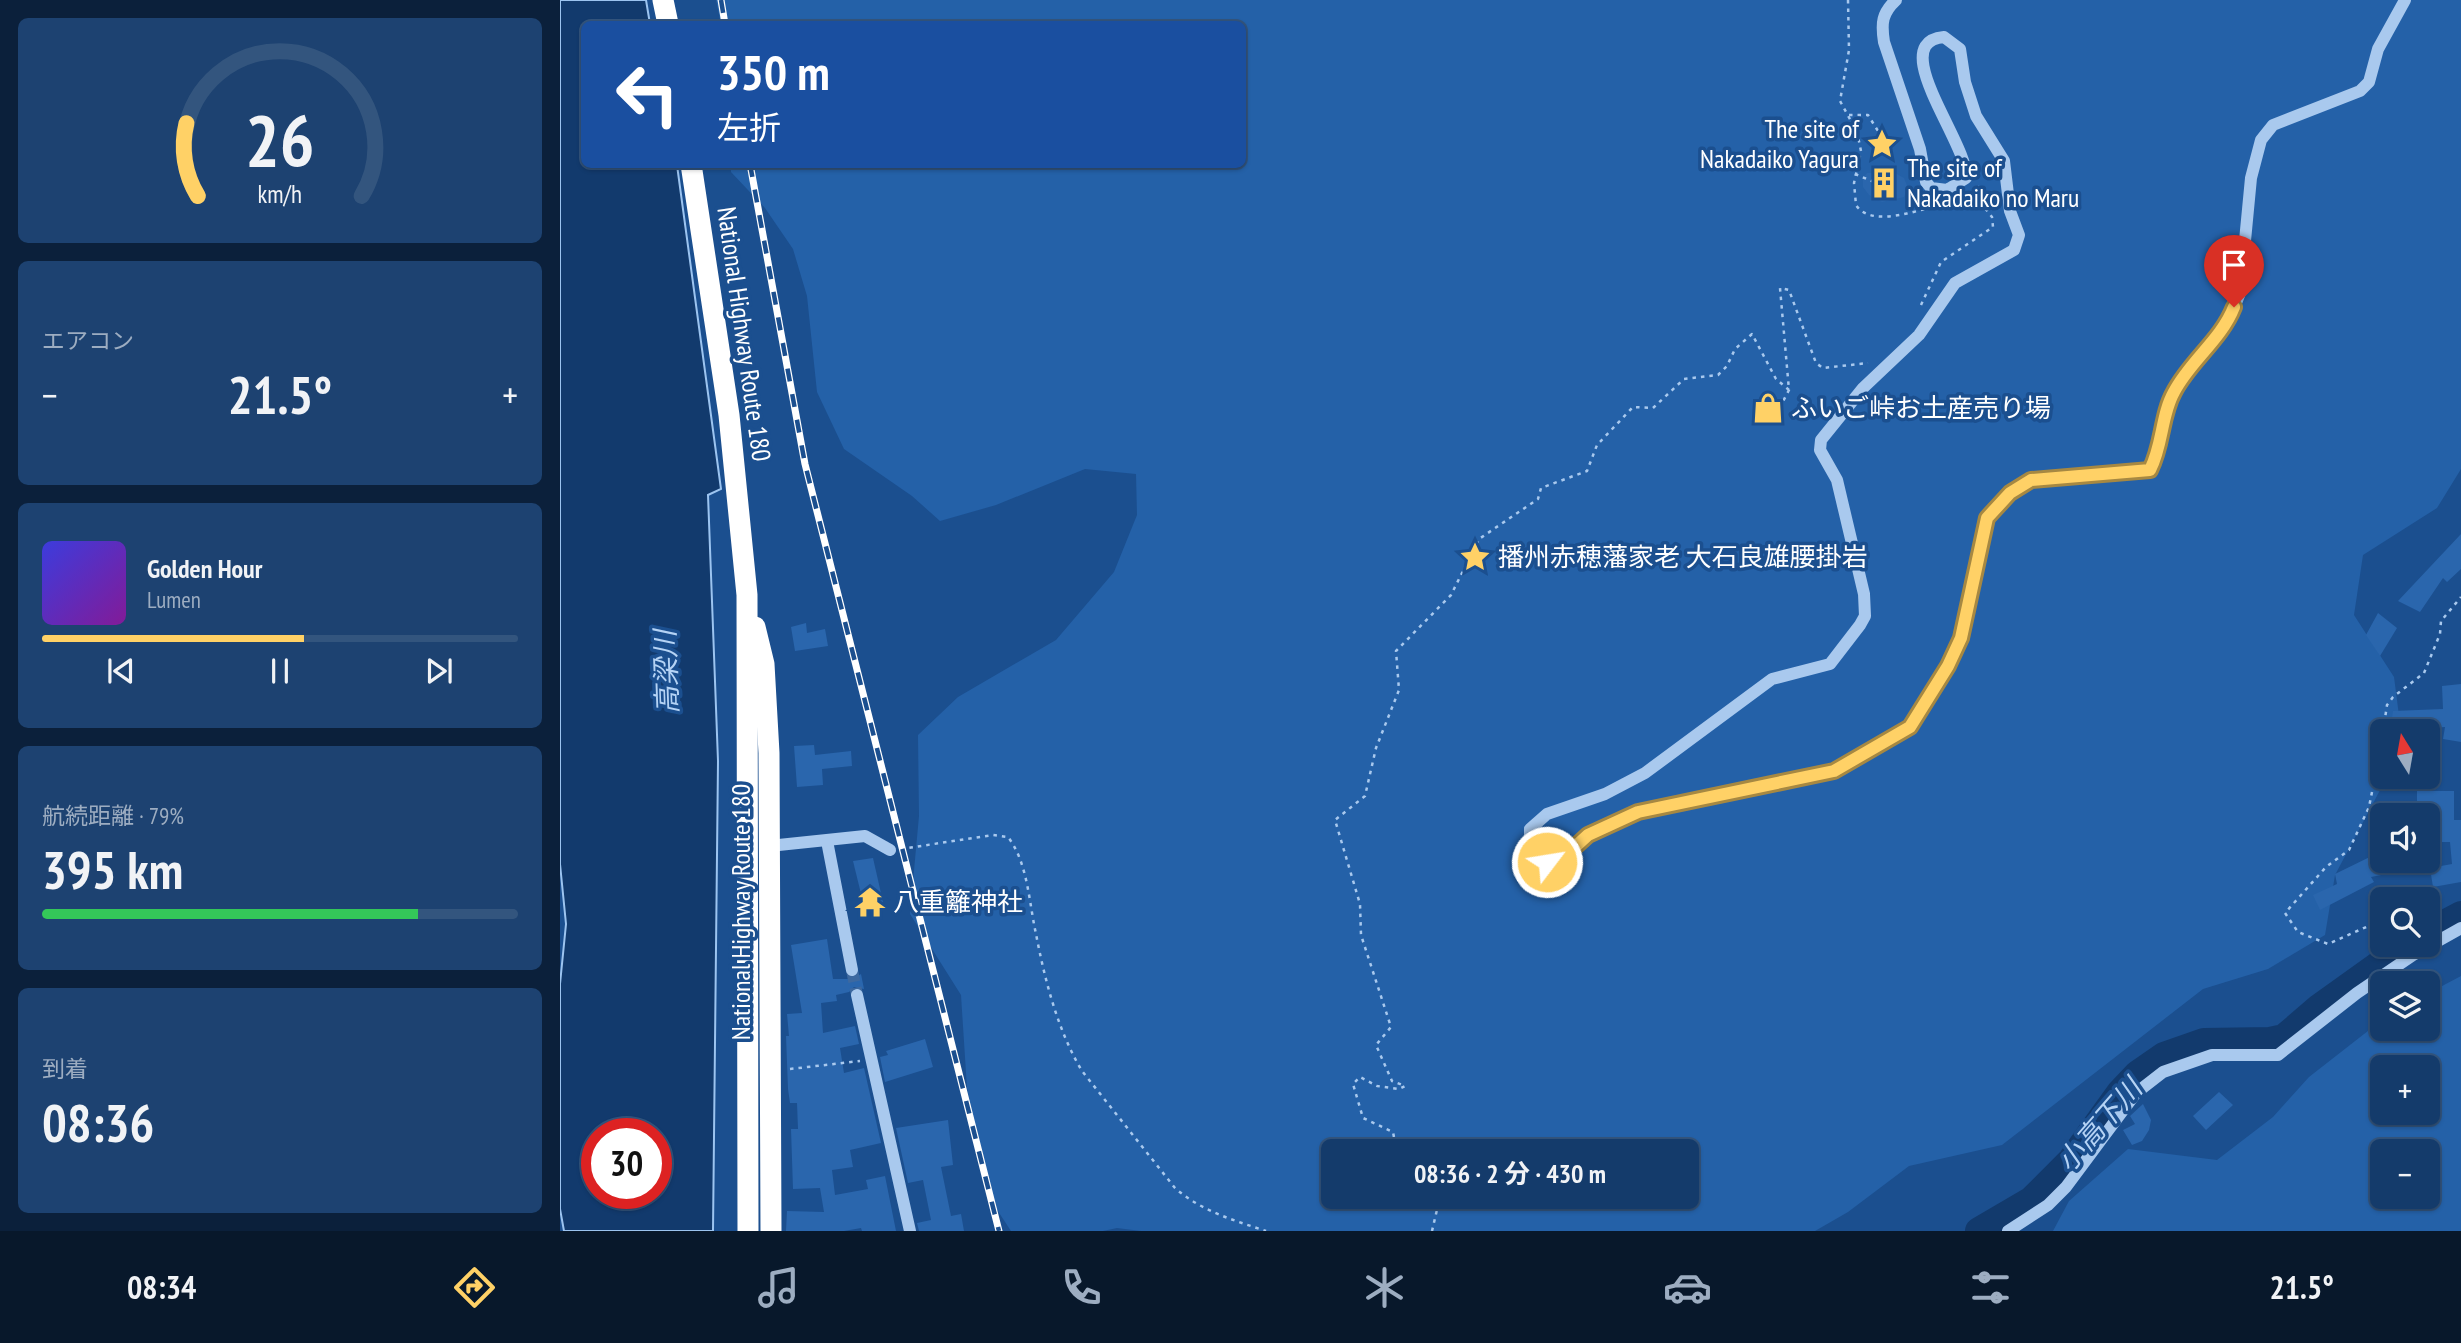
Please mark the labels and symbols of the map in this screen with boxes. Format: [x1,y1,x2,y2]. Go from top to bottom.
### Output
place label: The site of Nakadaiko Yagura [1700,112,1860,175]
place icon: The site of Nakadaiko Yagura [1865,127,1899,161]
place label: The site of Nakadaiko no Maru [1907,151,2079,214]
building icon: The site of Nakadaiko no Maru [1867,166,1901,200]
street label: National Highway Route 180 [710,205,779,463]
pin [2204,235,2264,307]
shop icon: ふいご峠お土産売り場 [1751,391,1785,425]
place label: ふいご峠お土産売り場 [1791,391,2051,424]
place icon: 播州赤穂藩家老 大石良雄腰掛岩 [1458,540,1492,574]
place label: 播州赤穂藩家老 大石良雄腰掛岩 [1498,540,1868,573]
water label: 高梁川 [645,626,685,715]
north arrow [2370,719,2440,789]
street label: National Highway Route 180 [724,784,757,1040]
position arrow [1510,825,1584,899]
temple icon: 八重籬神社 [853,885,887,919]
place label: 八重籬神社 [893,885,1023,918]
water label: 小高下川 [2048,1068,2151,1179]
speed limit sign: 30 [581,1118,672,1209]

